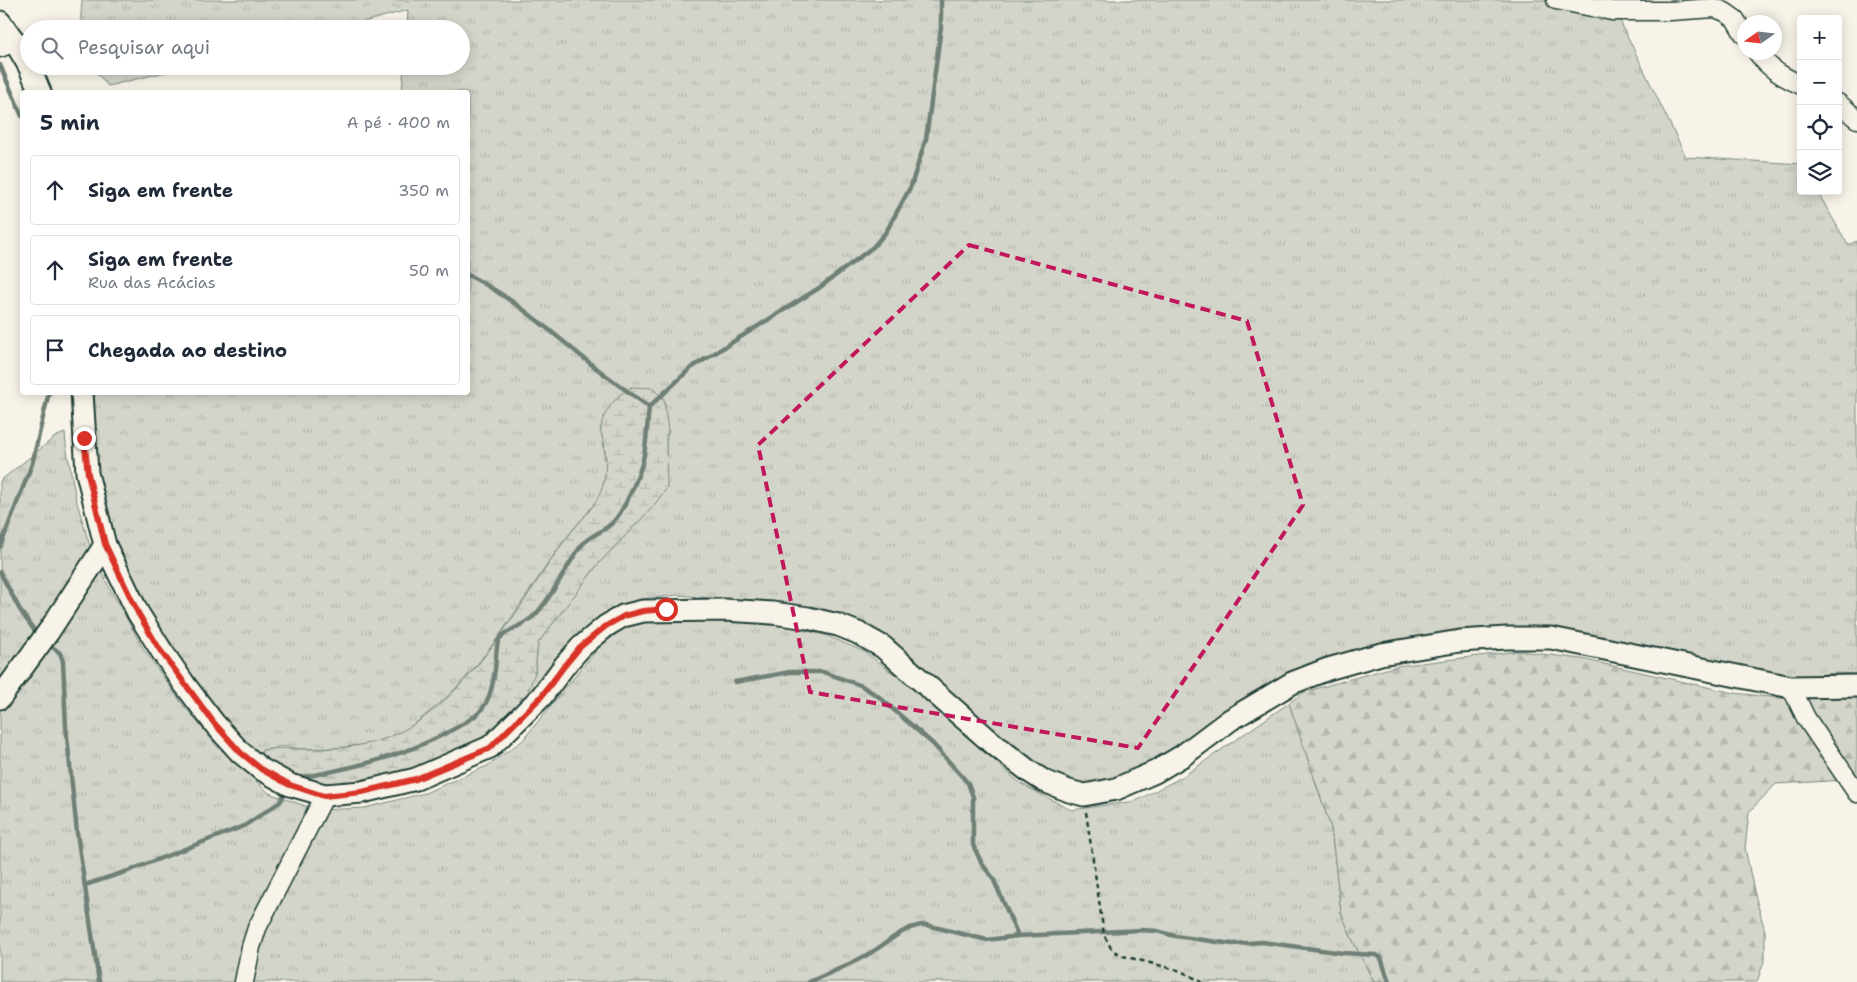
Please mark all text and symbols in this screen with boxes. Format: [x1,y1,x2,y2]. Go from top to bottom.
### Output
north arrow [1737,15,1782,60]
map controls [1797,15,1842,195]
button: + [1797,15,1842,60]
search box [20,20,470,75]
icon: search [38,34,66,62]
text: Pesquisar aqui [78,35,210,60]
button: − [1797,60,1842,105]
button: locate [1797,105,1842,150]
text: 5 min [40,109,100,137]
text: A pé · 400 m [347,112,450,133]
button: layers [1797,150,1842,195]
icon: ahead [41,176,69,204]
text: Siga em frente [88,178,233,203]
text: 350 m [398,180,449,201]
text: Siga em frente [88,247,233,272]
icon: ahead [41,256,69,284]
text: 50 m [409,260,449,281]
text: Rua das Acácias [88,272,216,293]
icon: arrive [41,336,69,364]
text: Chegada ao destino [88,338,287,363]
route end [73,427,96,450]
route start [655,598,678,621]

